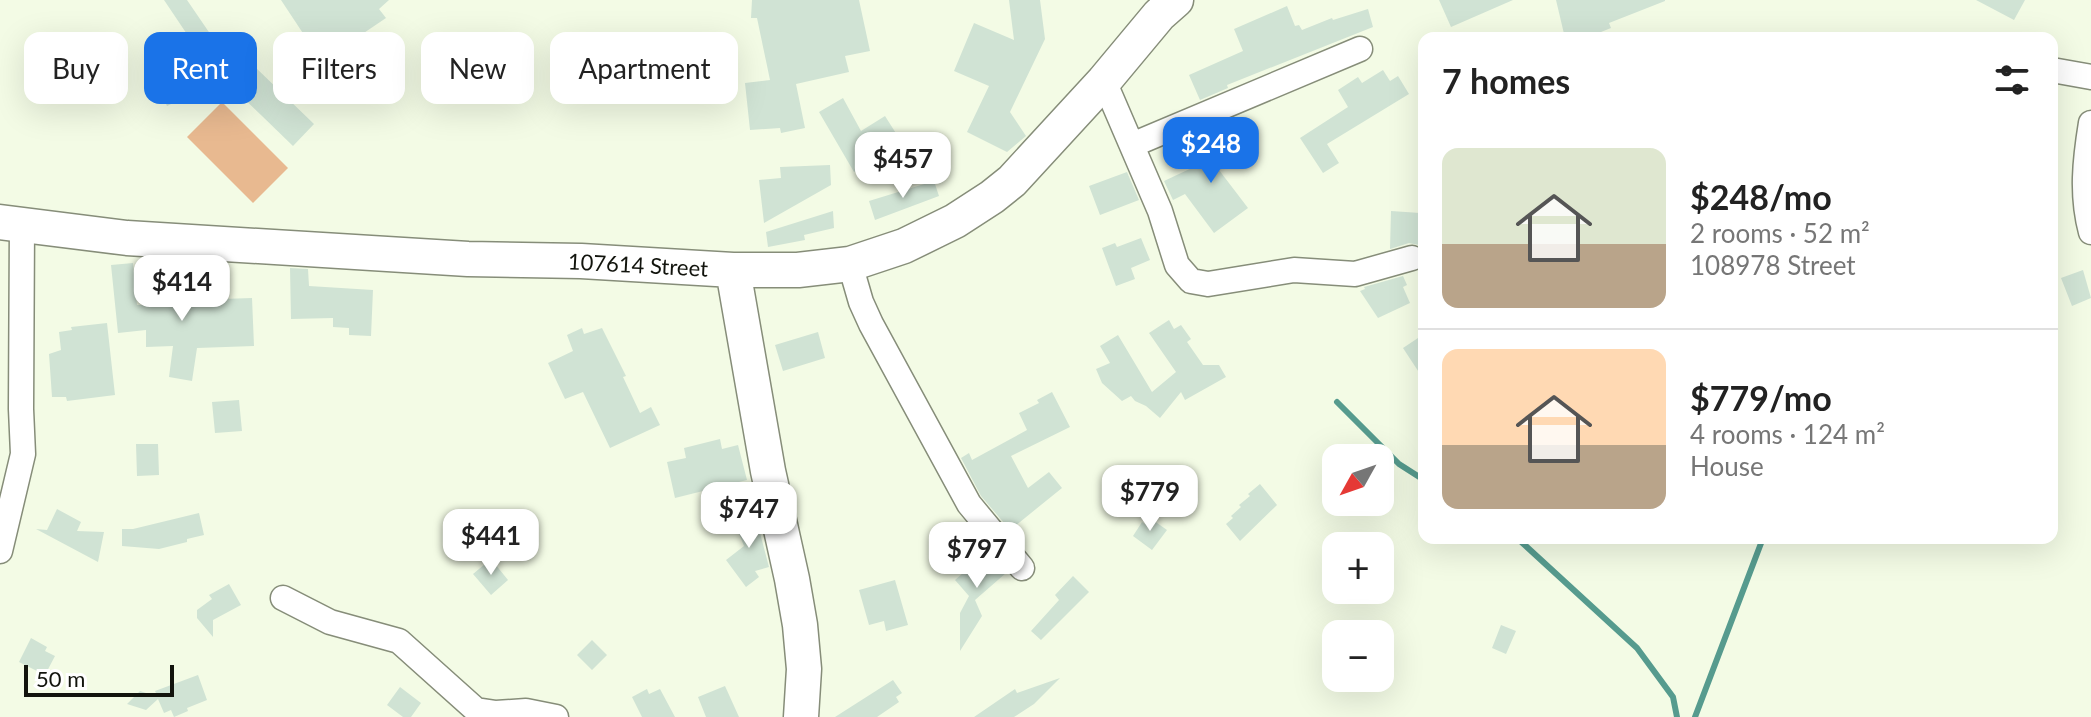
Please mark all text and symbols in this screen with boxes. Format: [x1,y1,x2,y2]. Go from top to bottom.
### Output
chip: Buy [24,32,128,104]
chip: Rent [144,32,257,104]
chip: Filters [273,32,405,104]
chip: New [421,32,534,104]
chip: Apartment [550,32,738,104]
icon: filters [1990,58,2034,102]
text: 7 homes [1442,60,1570,101]
pin: $248 [1164,117,1258,185]
text: $248 [1181,127,1241,159]
pin: $457 [856,132,950,200]
text: $457 [873,142,933,174]
text: $248/mo [1690,176,1832,217]
icon: home [1506,180,1602,276]
text: 2 rooms · 52 m² [1690,217,1870,249]
street label: 107614 Street [567,247,709,282]
text: 108978 Street [1690,249,1856,281]
pin: $414 [135,255,229,323]
text: $414 [152,265,212,297]
text: $779/mo [1690,377,1832,418]
icon: home [1506,381,1602,477]
text: 4 rooms · 124 m² [1690,418,1885,450]
north arrow [1322,444,1394,516]
map controls [1322,444,1394,692]
text: House [1690,450,1764,482]
pin: $779 [1103,465,1197,533]
text: $779 [1120,475,1180,507]
pin: $747 [702,482,796,550]
text: $747 [719,492,779,524]
pin: $441 [444,509,538,577]
text: $441 [461,519,521,551]
pin: $797 [930,522,1024,590]
text: $797 [947,532,1007,564]
button: + [1322,532,1394,604]
button: − [1322,620,1394,692]
scale bar [24,661,174,697]
text: 50 m [36,665,85,692]

